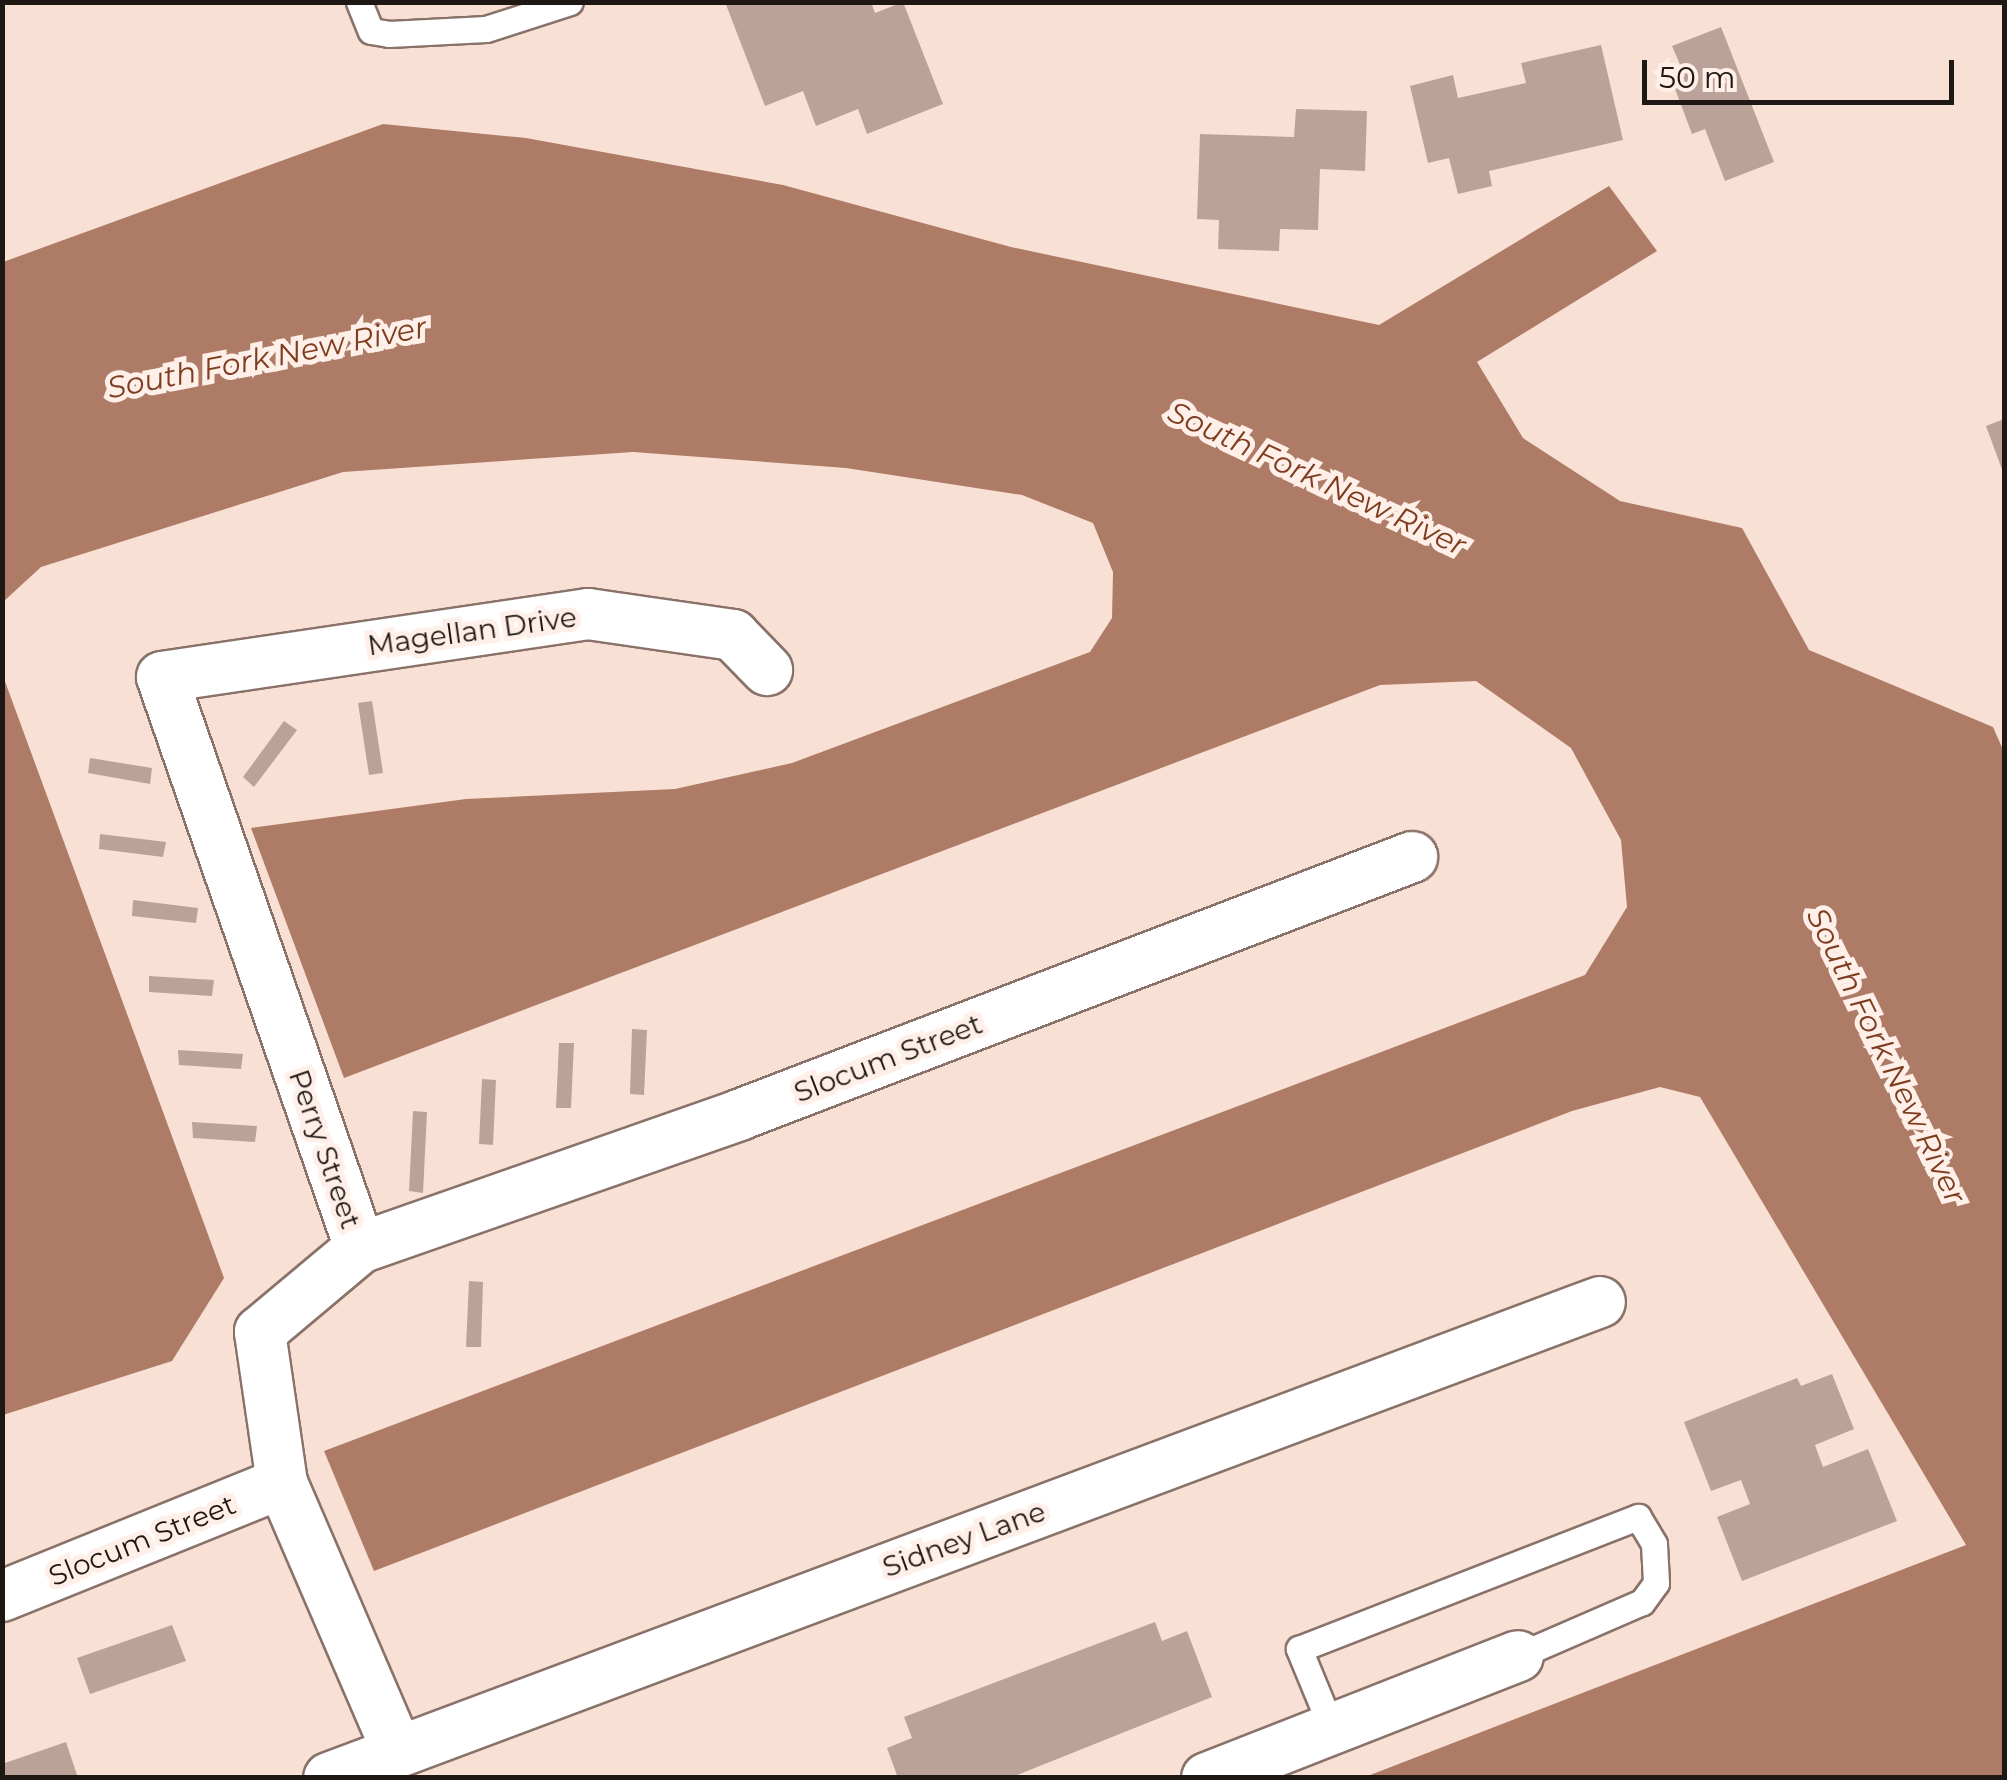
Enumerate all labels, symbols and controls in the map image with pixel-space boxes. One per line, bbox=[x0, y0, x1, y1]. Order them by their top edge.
scale bar bbox=[1647, 40, 1960, 102]
text: 50 m bbox=[1659, 59, 1736, 96]
water label: South Fork New River bbox=[104, 309, 430, 407]
water label: South Fork New River bbox=[1162, 394, 1472, 564]
street label: Magellan Drive bbox=[365, 600, 579, 662]
water label: South Fork New River bbox=[1799, 902, 1973, 1210]
street label: Slocum Street bbox=[789, 1007, 987, 1109]
street label: Perry Street bbox=[282, 1065, 368, 1233]
street label: Slocum Street bbox=[44, 1487, 240, 1593]
street label: Sidney Lane bbox=[878, 1494, 1050, 1584]

